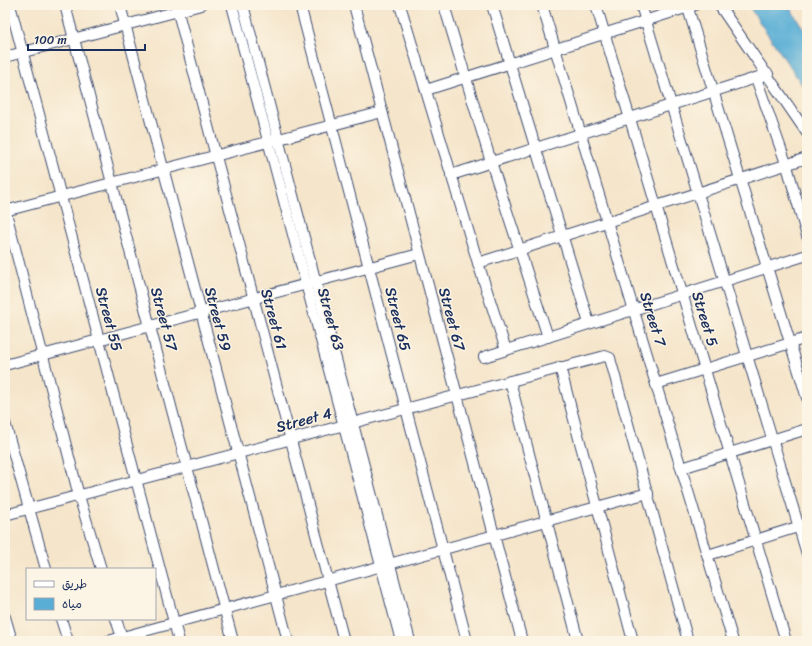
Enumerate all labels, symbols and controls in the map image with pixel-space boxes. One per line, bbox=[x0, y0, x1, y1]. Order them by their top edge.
scale bar bbox=[28, 26, 145, 52]
text: 100 m bbox=[34, 29, 67, 51]
street label: Street 55 bbox=[88, 284, 130, 354]
street label: Street 57 bbox=[143, 284, 185, 355]
street label: Street 59 bbox=[197, 284, 239, 354]
street label: Street 65 bbox=[378, 284, 418, 354]
street label: Street 67 bbox=[431, 284, 473, 355]
street label: Street 61 bbox=[253, 285, 295, 353]
street label: Street 63 bbox=[310, 285, 352, 353]
street label: Street 7 bbox=[632, 288, 674, 351]
street label: Street 5 bbox=[684, 288, 726, 350]
street label: Street 4 bbox=[273, 400, 335, 440]
legend bbox=[26, 568, 156, 620]
text: طريق bbox=[62, 573, 87, 595]
text: مياه bbox=[62, 593, 82, 615]

